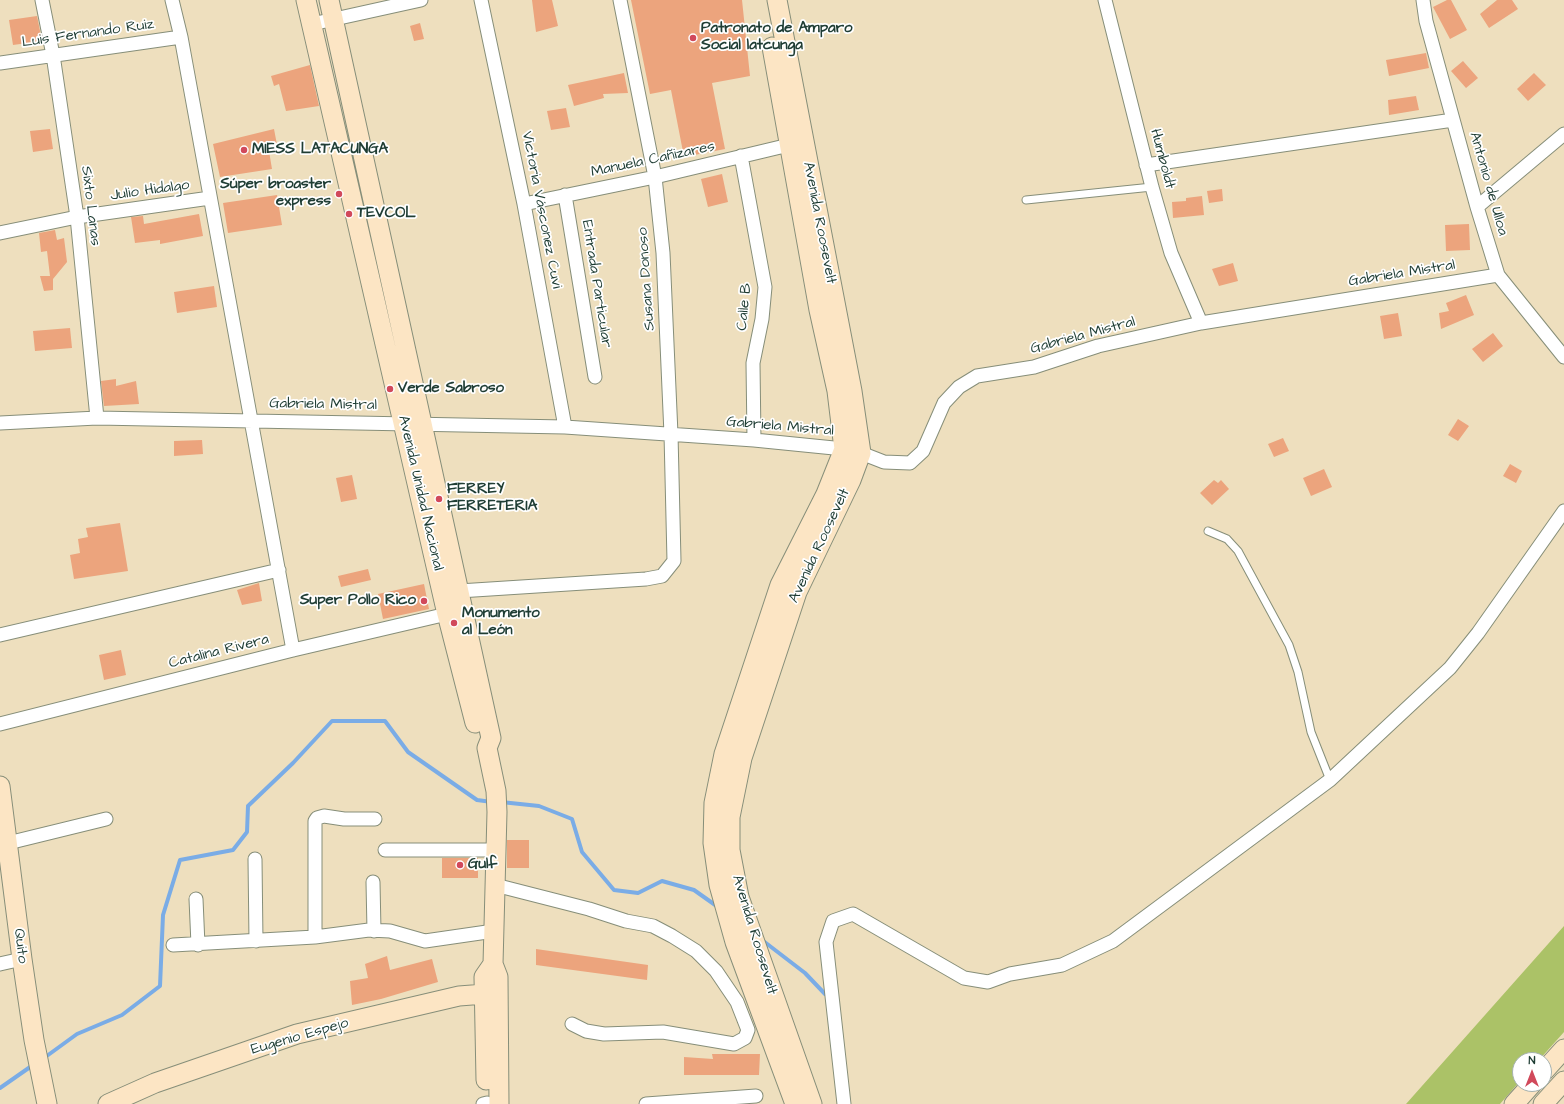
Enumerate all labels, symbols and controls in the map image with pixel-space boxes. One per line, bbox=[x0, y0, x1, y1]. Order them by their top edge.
street label: Luis Fernando Ruiz bbox=[21, 16, 155, 52]
place label: Patronato de Amparo Social latcunga bbox=[701, 20, 852, 55]
marker: Patronato de Amparo Social latcunga bbox=[688, 33, 698, 43]
street label: Humboldt bbox=[1145, 127, 1179, 191]
street label: Victoria Vásconez Cuvi bbox=[517, 130, 565, 290]
street label: Antonio de Ulloa bbox=[1465, 130, 1511, 238]
street label: Manuela Cañizares bbox=[589, 138, 717, 182]
place label: MIESS LATACUNGA bbox=[252, 141, 388, 159]
marker: MIESS LATACUNGA bbox=[239, 145, 249, 155]
street label: Avenida Roosevelt bbox=[798, 160, 840, 286]
street label: Sixto Lanas bbox=[76, 165, 104, 247]
place label: Súper broaster express bbox=[220, 176, 331, 211]
street label: Julio Hidalgo bbox=[109, 177, 191, 205]
marker: Súper broaster express bbox=[334, 189, 344, 199]
place label: TEVCOL bbox=[357, 205, 416, 223]
marker: TEVCOL bbox=[344, 209, 354, 219]
street label: Entrada Particular bbox=[577, 219, 615, 349]
street label: Susana Donoso bbox=[634, 227, 660, 331]
street label: Gabriela Mistral bbox=[1347, 257, 1457, 291]
street label: Calle B bbox=[734, 282, 756, 332]
street label: Gabriela Mistral bbox=[1029, 313, 1137, 359]
place label: Verde Sabroso bbox=[398, 380, 504, 398]
marker: Verde Sabroso bbox=[385, 384, 395, 394]
street label: Gabriela Mistral bbox=[269, 395, 377, 415]
street label: Gabriela Mistral bbox=[726, 413, 834, 441]
street label: Avenida Unidad Nacional bbox=[393, 414, 447, 572]
place label: FERREY FERRETERIA bbox=[447, 481, 537, 516]
street label: Avenida Roosevelt bbox=[786, 486, 854, 606]
marker: FERREY FERRETERIA bbox=[434, 494, 444, 504]
place label: Super Pollo Rico bbox=[300, 592, 416, 610]
marker: Super Pollo Rico bbox=[419, 596, 429, 606]
place label: Monumento al León bbox=[462, 605, 540, 640]
marker: Monumento al León bbox=[449, 618, 459, 628]
street label: Catalina Rivera bbox=[167, 631, 271, 673]
place label: Gulf bbox=[468, 856, 497, 874]
marker: Gulf bbox=[455, 860, 465, 870]
street label: Avenida Roosevelt bbox=[727, 873, 781, 997]
street label: Quito bbox=[9, 927, 31, 965]
street label: Eugenio Espejo bbox=[249, 1014, 351, 1060]
north arrow bbox=[1512, 1052, 1552, 1092]
text: N bbox=[1529, 1053, 1535, 1068]

